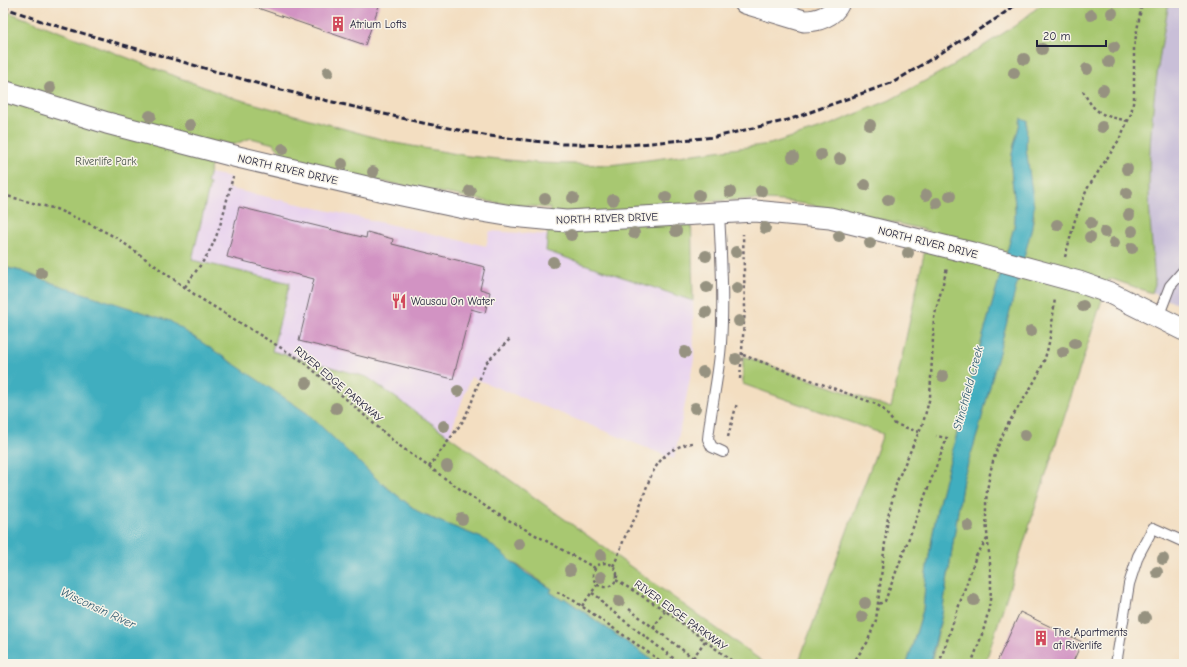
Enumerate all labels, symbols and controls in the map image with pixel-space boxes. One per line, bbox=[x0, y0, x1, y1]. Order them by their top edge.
building icon: Atrium Lofts bbox=[329, 15, 347, 33]
place label: Atrium Lofts bbox=[350, 18, 407, 31]
scale bar bbox=[1037, 22, 1106, 48]
text: 20 m bbox=[1043, 29, 1071, 43]
street label: NORTH RIVER DRIVE bbox=[237, 152, 339, 187]
park label: Riverlife Park bbox=[75, 155, 137, 168]
street label: NORTH RIVER DRIVE bbox=[556, 210, 659, 227]
street label: NORTH RIVER DRIVE bbox=[877, 224, 979, 261]
restaurant icon: Wausau On Water bbox=[390, 292, 408, 310]
place label: Wausau On Water bbox=[411, 295, 495, 308]
street label: RIVER EDGE PARKWAY bbox=[292, 344, 386, 425]
water label: Stinchfield Creek bbox=[950, 344, 986, 432]
street label: RIVER EDGE PARKWAY bbox=[632, 577, 730, 654]
water label: Wisconsin River bbox=[58, 585, 139, 632]
place label: The Apartments at Riverlife bbox=[1053, 626, 1128, 652]
building icon: The Apartments at Riverlife bbox=[1032, 629, 1050, 647]

